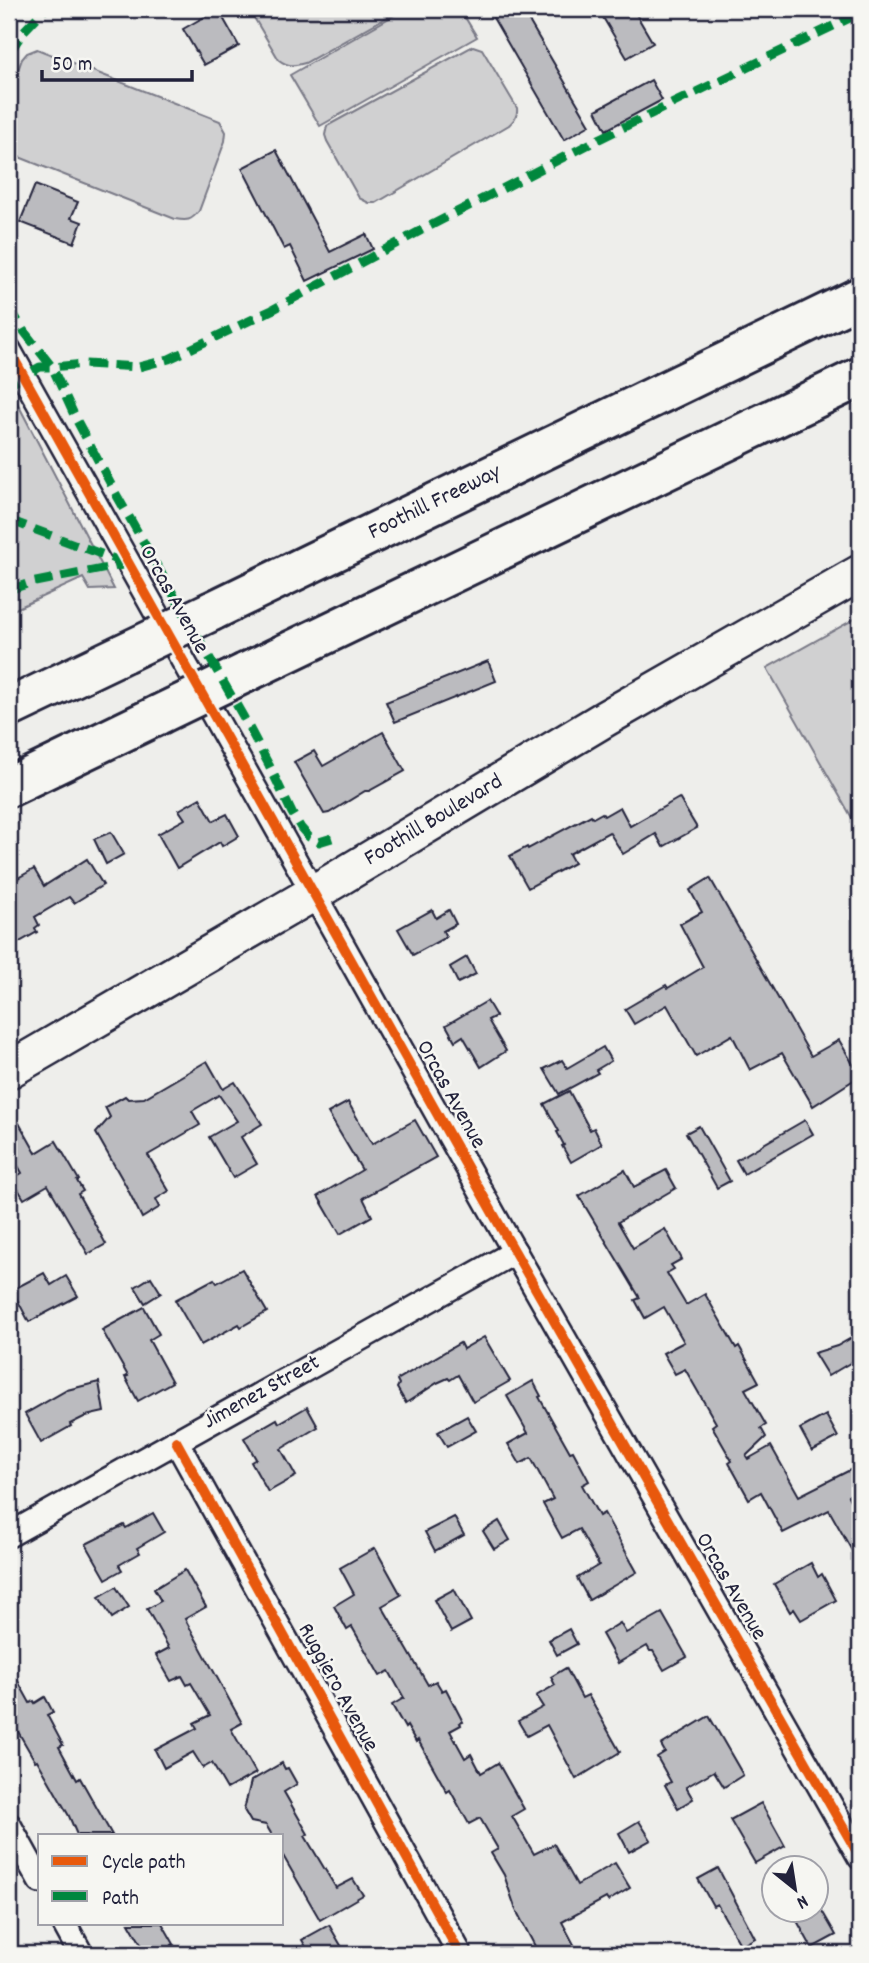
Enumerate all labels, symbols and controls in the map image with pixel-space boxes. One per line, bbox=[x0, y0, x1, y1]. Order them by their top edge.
scale bar bbox=[42, 38, 192, 82]
text: 50 m bbox=[52, 51, 92, 81]
street label: Foothill Freeway bbox=[363, 456, 508, 549]
street label: Orcas Avenue bbox=[130, 540, 216, 660]
street label: Foothill Boulevard bbox=[358, 767, 510, 875]
street label: Orcas Avenue bbox=[407, 1035, 493, 1155]
street label: Jimenez Street bbox=[198, 1347, 326, 1439]
street label: Orcas Avenue bbox=[686, 1527, 774, 1647]
street label: Ruggiero Avenue bbox=[288, 1618, 386, 1758]
legend bbox=[38, 1834, 284, 1924]
text: Cycle path bbox=[102, 1849, 185, 1879]
north arrow bbox=[760, 1854, 830, 1924]
text: Path bbox=[102, 1885, 139, 1915]
text: N bbox=[791, 1887, 813, 1915]

